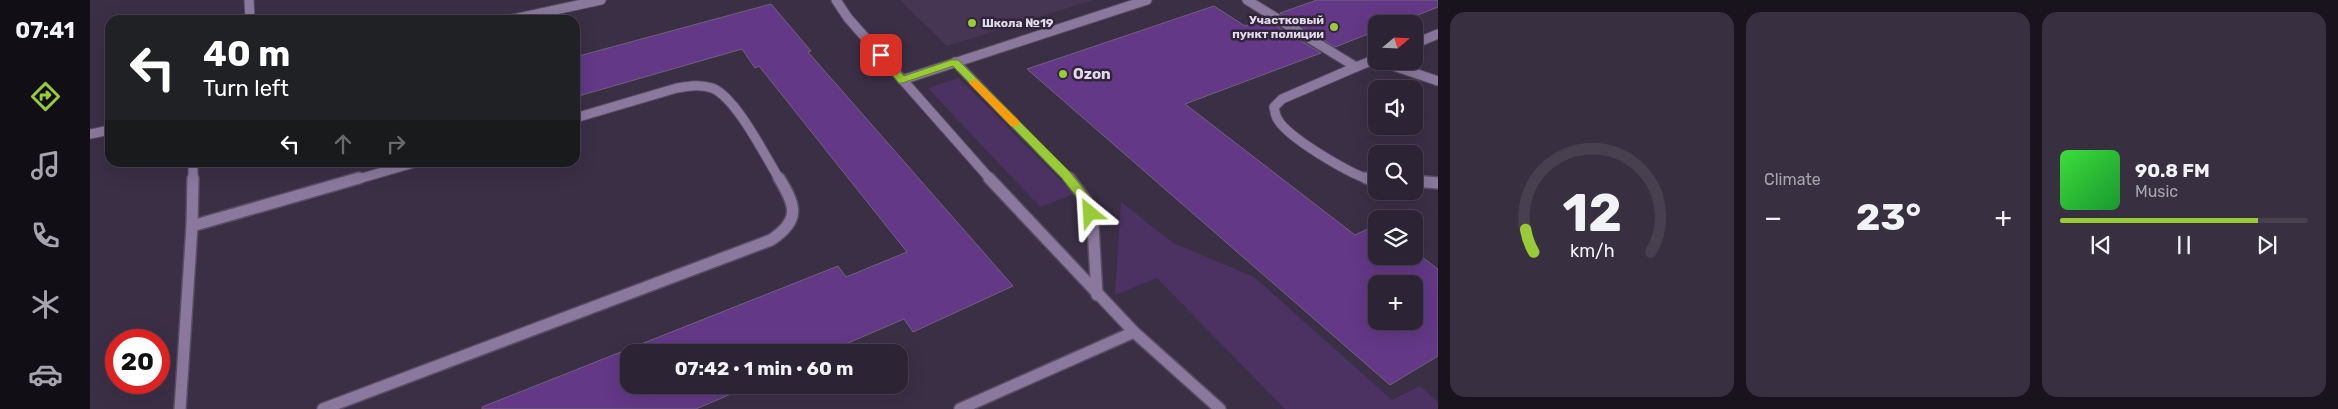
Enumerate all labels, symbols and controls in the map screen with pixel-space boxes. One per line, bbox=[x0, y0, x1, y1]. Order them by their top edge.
place label: Участковый пункт полиции bbox=[1232, 13, 1324, 41]
north arrow bbox=[1368, 15, 1422, 70]
map controls bbox=[1368, 15, 1423, 330]
place label: Школа №19 bbox=[982, 16, 1054, 30]
text: 07:41 bbox=[15, 17, 75, 44]
marker: Школа №19 bbox=[966, 17, 978, 29]
marker: Участковый пункт полиции bbox=[1328, 21, 1340, 33]
text: 40 m bbox=[203, 33, 290, 75]
pin bbox=[860, 34, 902, 76]
icon: left bbox=[120, 35, 185, 100]
icon: arrive bbox=[867, 41, 895, 69]
place label: Ozon bbox=[1073, 65, 1111, 83]
marker: Ozon bbox=[1057, 68, 1069, 80]
text: Turn left bbox=[203, 75, 289, 102]
icon: directions bbox=[28, 79, 63, 114]
button: sound bbox=[1368, 80, 1423, 135]
icon: left bbox=[276, 130, 304, 158]
icon: ahead bbox=[329, 130, 357, 158]
icon: right bbox=[382, 130, 410, 158]
button: search bbox=[1368, 145, 1423, 200]
icon: music bbox=[28, 148, 63, 183]
text: 90.8 FM bbox=[2135, 159, 2210, 182]
text: Climate bbox=[1764, 170, 1821, 189]
text: 12 bbox=[1562, 182, 1622, 244]
text: Music bbox=[2135, 182, 2178, 201]
position arrow bbox=[1063, 186, 1115, 238]
text: 23° bbox=[1856, 194, 1921, 240]
text: − bbox=[1764, 201, 1782, 234]
text: + bbox=[1995, 201, 2012, 234]
button: layers bbox=[1368, 210, 1423, 265]
icon: phone bbox=[28, 218, 63, 253]
icon: previous bbox=[2087, 231, 2115, 259]
icon: pause bbox=[2170, 231, 2198, 259]
icon: next bbox=[2253, 231, 2281, 259]
text: km/h bbox=[1570, 240, 1614, 261]
button: + bbox=[1368, 275, 1423, 330]
icon: climate bbox=[28, 287, 63, 322]
speed limit sign: 20 bbox=[105, 329, 170, 394]
icon: car bbox=[28, 357, 63, 392]
text: 07:42 · 1 min · 60 m bbox=[675, 357, 853, 380]

